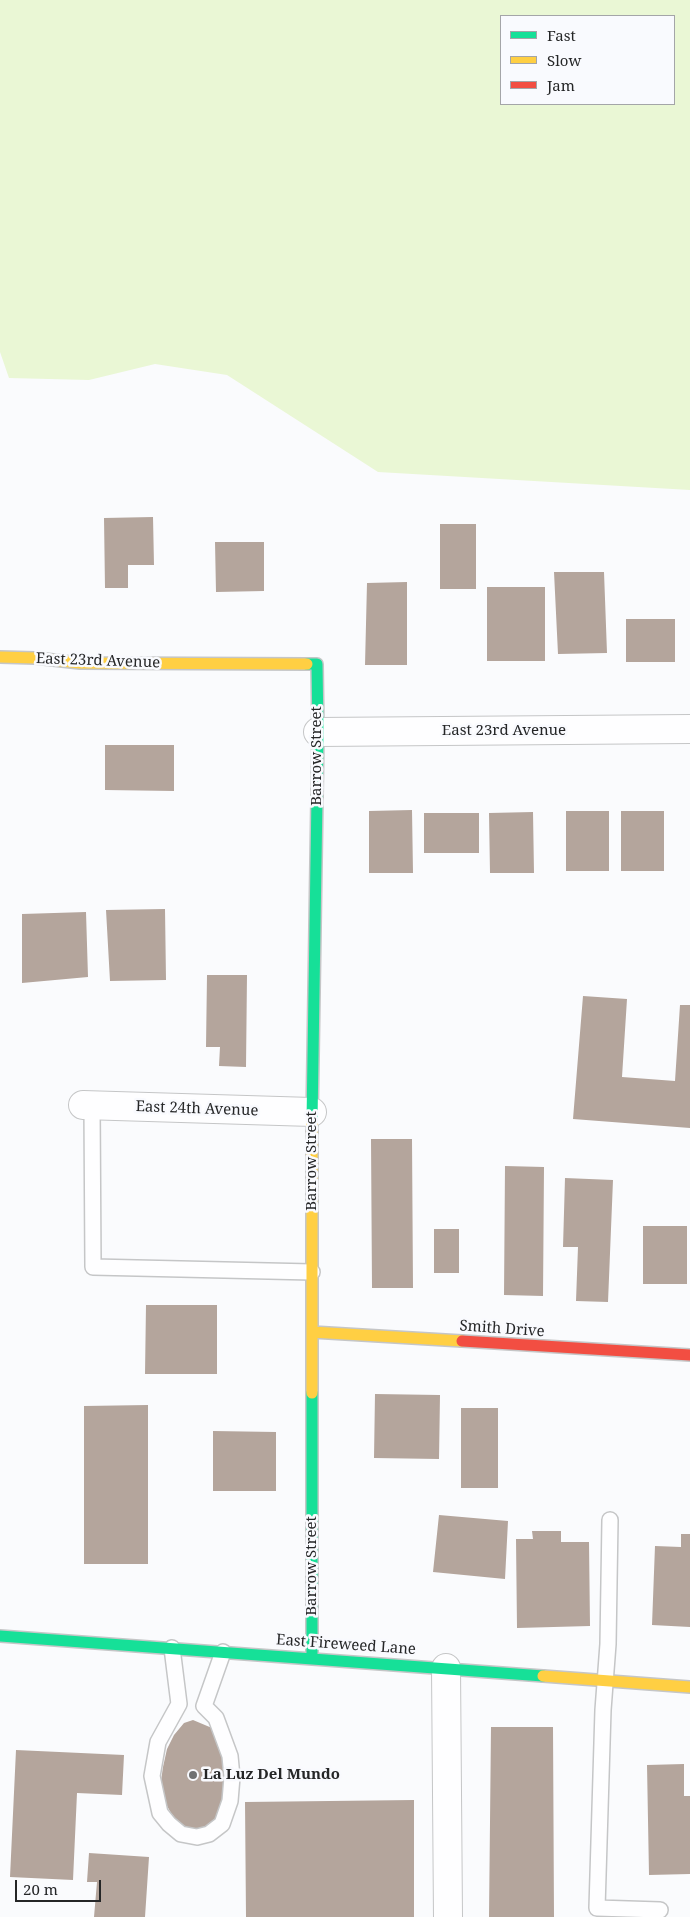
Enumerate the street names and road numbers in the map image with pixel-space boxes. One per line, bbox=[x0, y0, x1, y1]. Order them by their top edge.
street label: East 23rd Avenue bbox=[36, 650, 160, 672]
street label: Barrow Street bbox=[308, 706, 326, 806]
street label: East 23rd Avenue bbox=[442, 722, 566, 740]
street label: East 24th Avenue bbox=[135, 1098, 259, 1120]
street label: Barrow Street bbox=[303, 1111, 321, 1211]
street label: Smith Drive bbox=[459, 1317, 545, 1341]
street label: Barrow Street bbox=[303, 1516, 321, 1616]
street label: East Fireweed Lane bbox=[276, 1631, 416, 1659]

